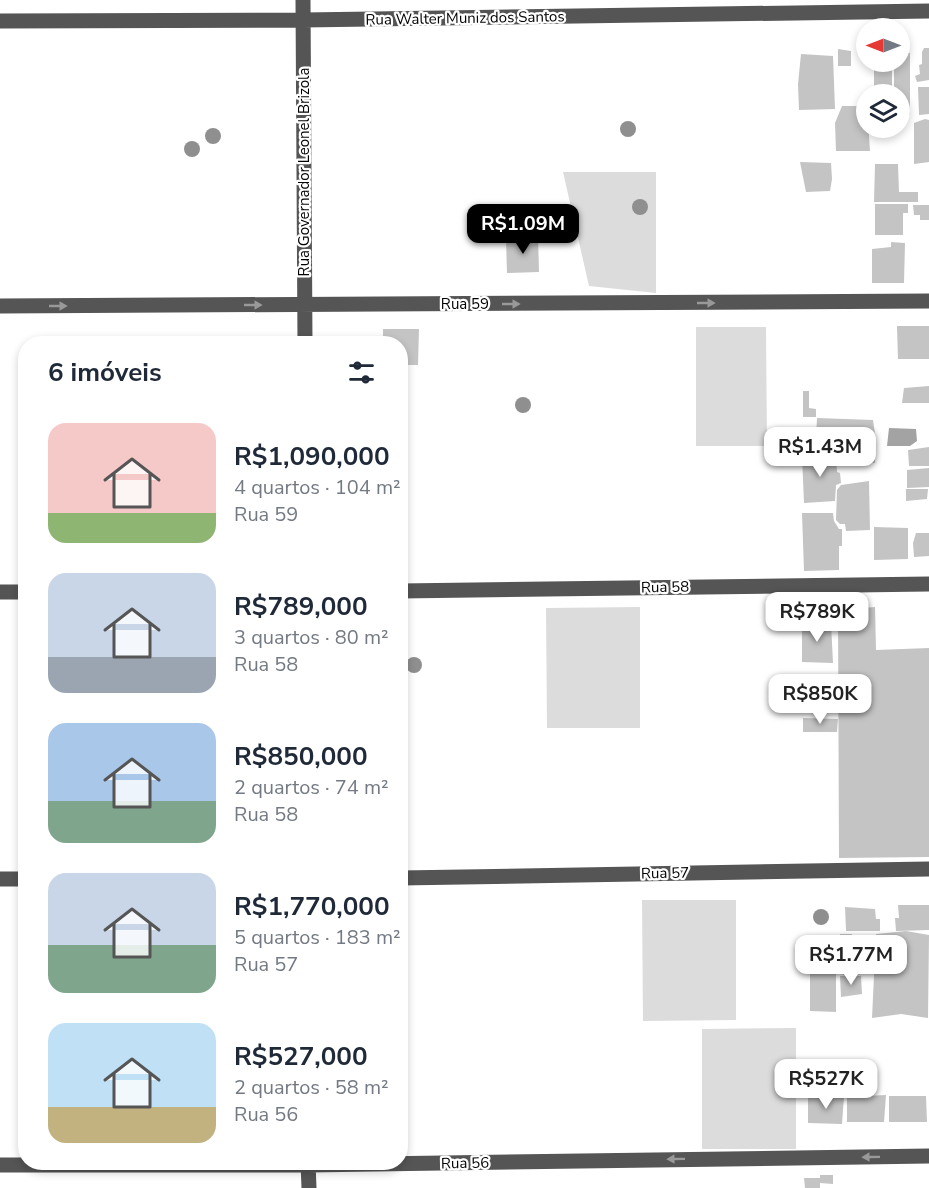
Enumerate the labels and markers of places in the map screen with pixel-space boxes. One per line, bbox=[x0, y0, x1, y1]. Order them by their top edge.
pin: R$1.09M bbox=[468, 204, 578, 255]
pin: R$1.43M bbox=[765, 427, 875, 478]
pin: R$789K bbox=[768, 592, 866, 643]
pin: R$850K bbox=[771, 674, 869, 725]
pin: R$1.77M bbox=[796, 935, 906, 986]
pin: R$527K bbox=[777, 1059, 875, 1110]

